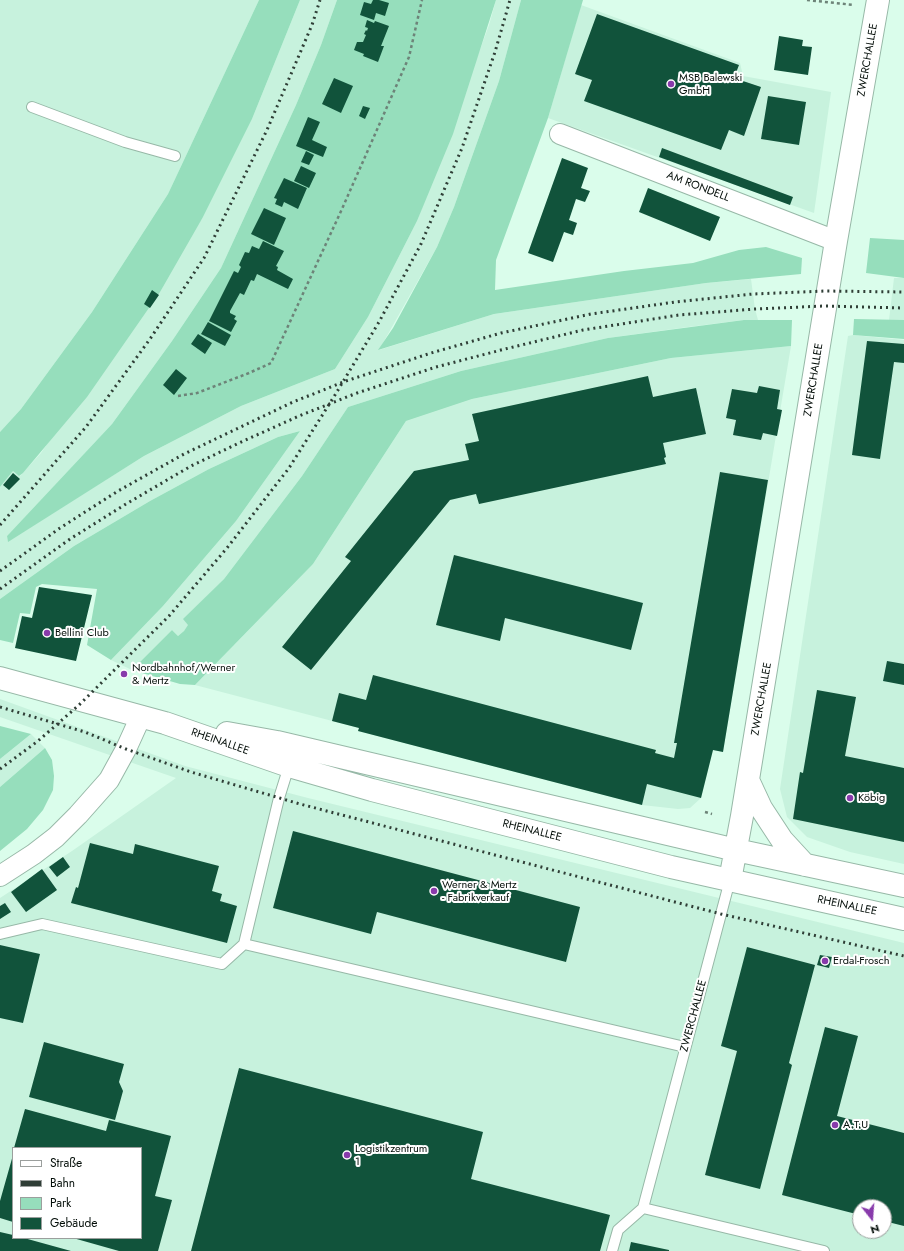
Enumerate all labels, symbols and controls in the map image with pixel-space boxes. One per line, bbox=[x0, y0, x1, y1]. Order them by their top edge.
street label: ZWERCHALLEE bbox=[855, 22, 881, 98]
place label: MSB Balewski GmbH bbox=[679, 71, 742, 97]
marker: MSB Balewski GmbH bbox=[666, 79, 676, 89]
street label: AM RONDELL bbox=[665, 169, 731, 205]
street label: ZWERCHALLEE bbox=[802, 342, 826, 418]
place label: Bellini Club bbox=[55, 626, 109, 640]
marker: Bellini Club bbox=[42, 628, 52, 638]
place label: Nordbahnhof/Werner & Mertz bbox=[132, 661, 235, 687]
street label: ZWERCHALLEE bbox=[749, 661, 775, 737]
marker: Nordbahnhof/Werner & Mertz bbox=[119, 669, 129, 679]
street label: RHEINALLEE bbox=[189, 726, 251, 758]
place label: Köbig bbox=[858, 791, 885, 805]
marker: Köbig bbox=[845, 793, 855, 803]
street label: RHEINALLEE bbox=[501, 817, 563, 845]
place label: Werner & Mertz - Fabrikverkauf bbox=[442, 878, 517, 904]
marker: Werner & Mertz - Fabrikverkauf bbox=[429, 886, 439, 896]
street label: RHEINALLEE bbox=[816, 893, 878, 919]
place label: Erdal-Frosch bbox=[833, 954, 890, 968]
marker: Erdal-Frosch bbox=[820, 956, 830, 966]
street label: ZWERCHALLEE bbox=[678, 979, 710, 1053]
place label: A.T.U bbox=[843, 1118, 868, 1132]
marker: A.T.U bbox=[830, 1120, 840, 1130]
place label: Logistikzentrum 1 bbox=[355, 1142, 427, 1168]
legend bbox=[12, 1147, 142, 1239]
marker: Logistikzentrum 1 bbox=[342, 1150, 352, 1160]
text: Straße bbox=[50, 1154, 82, 1172]
text: Bahn bbox=[50, 1174, 75, 1192]
text: Park bbox=[50, 1194, 71, 1212]
north arrow bbox=[852, 1199, 892, 1239]
text: Gebäude bbox=[50, 1214, 97, 1232]
text: N bbox=[869, 1221, 882, 1238]

